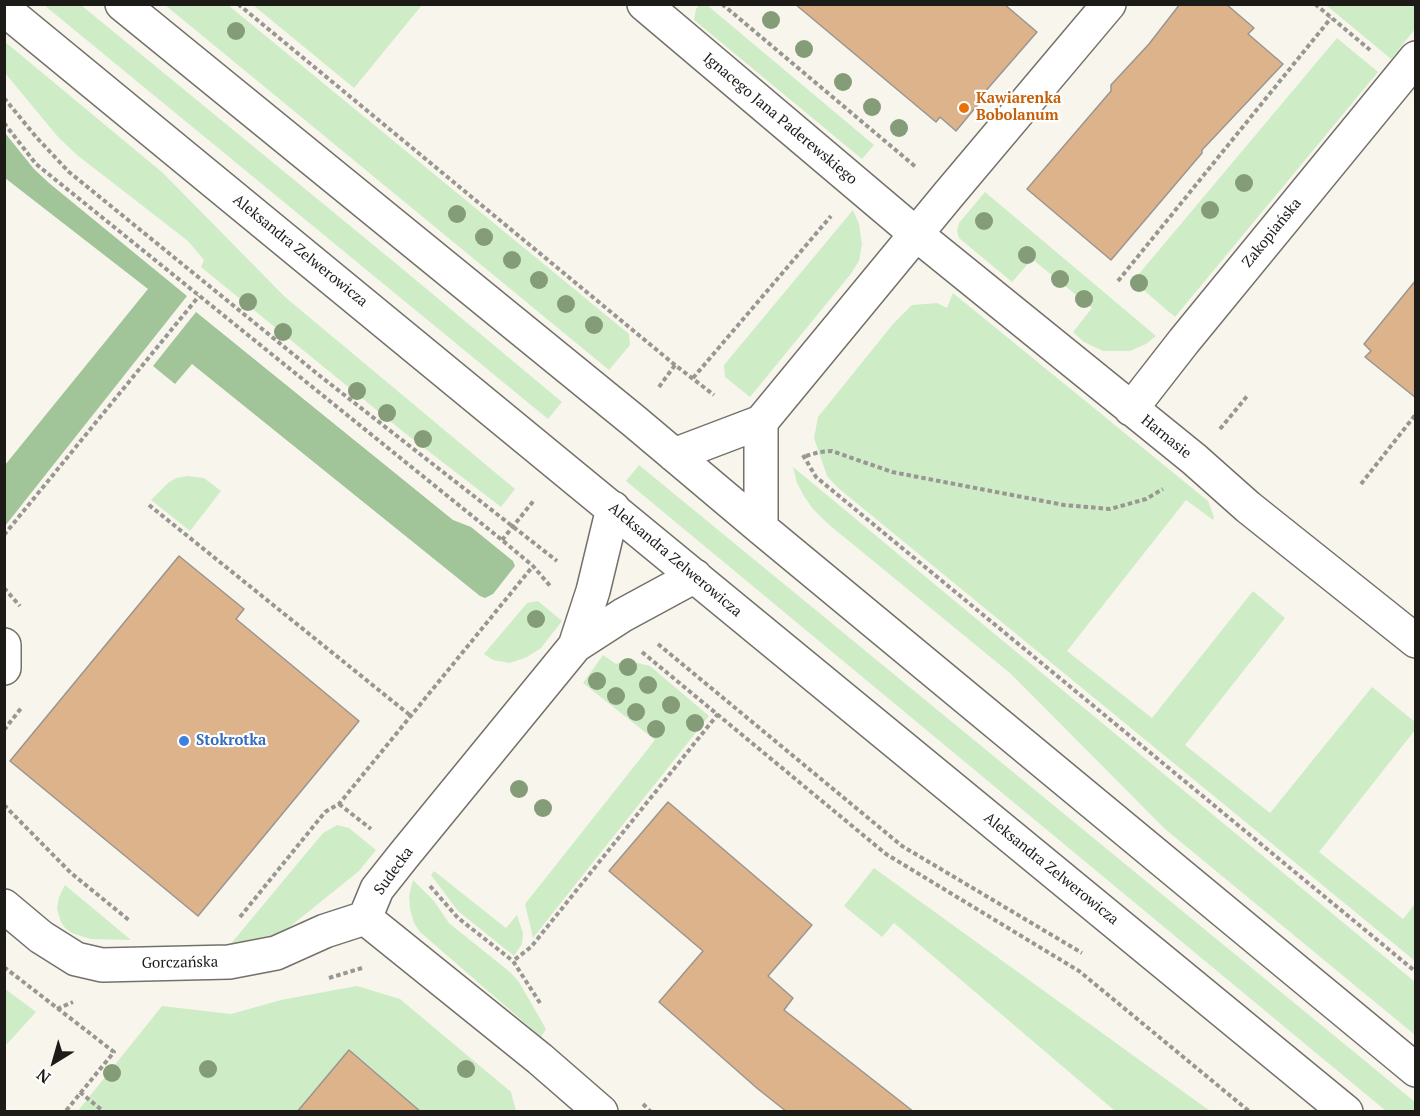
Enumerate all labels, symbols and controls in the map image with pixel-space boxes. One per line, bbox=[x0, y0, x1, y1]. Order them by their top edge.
street label: Ignacego Jana Paderewskiego bbox=[699, 49, 861, 189]
place label: Kawiarenka Bobolanum bbox=[976, 90, 1061, 125]
marker: Kawiarenka Bobolanum bbox=[957, 101, 971, 115]
street label: Aleksandra Zelwerowicza bbox=[229, 191, 371, 311]
street label: Zakopiańska bbox=[1239, 195, 1305, 271]
street label: Harnasie bbox=[1137, 411, 1195, 463]
street label: Aleksandra Zelwerowicza bbox=[605, 499, 745, 621]
place label: Stokrotka bbox=[196, 732, 266, 750]
marker: Stokrotka bbox=[177, 734, 191, 748]
street label: Aleksandra Zelwerowicza bbox=[980, 809, 1122, 929]
street label: Sudecka bbox=[371, 844, 417, 898]
street label: Gorczańska bbox=[141, 953, 219, 973]
north arrow bbox=[24, 1032, 84, 1092]
text: N bbox=[32, 1064, 55, 1089]

